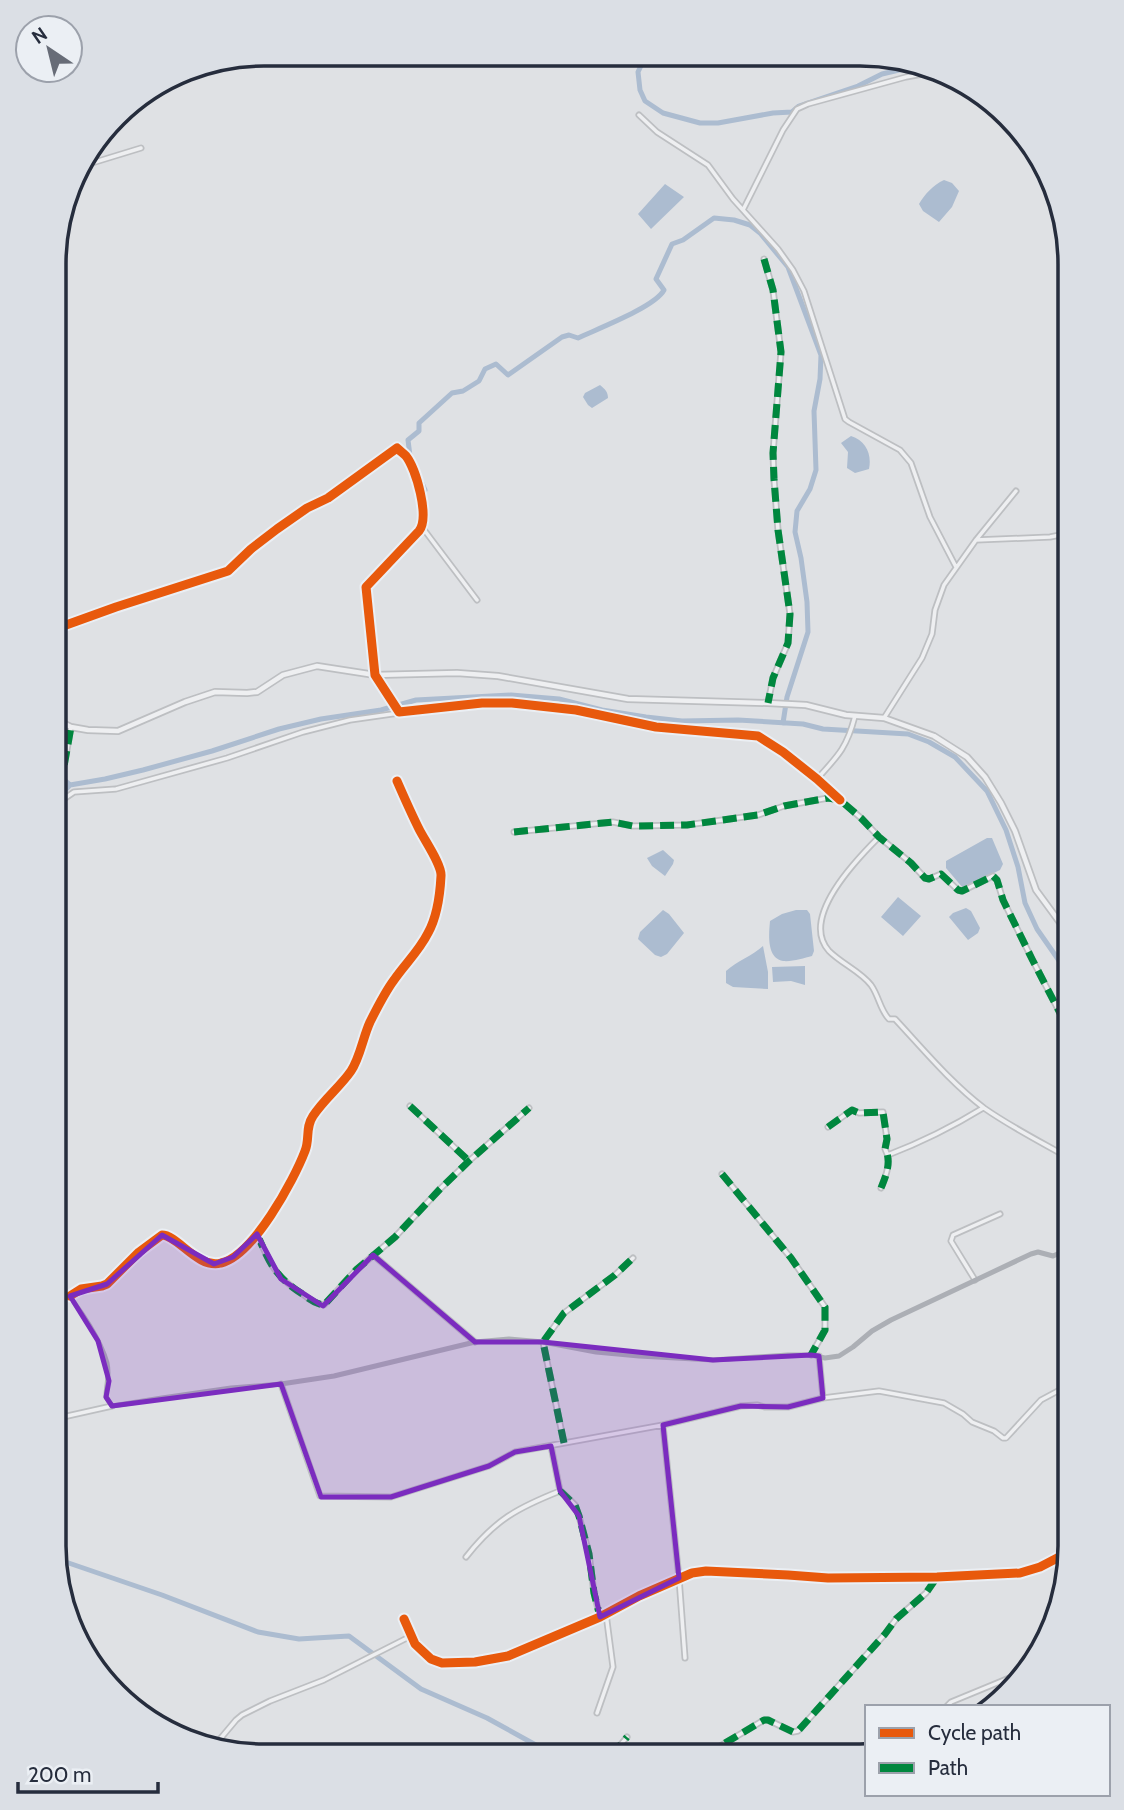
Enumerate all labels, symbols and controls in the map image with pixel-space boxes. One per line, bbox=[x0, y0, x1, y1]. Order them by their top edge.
north arrow bbox=[14, 14, 84, 84]
text: N bbox=[27, 22, 52, 49]
legend bbox=[865, 1705, 1110, 1796]
text: Cycle path bbox=[928, 1720, 1021, 1745]
scale bar bbox=[18, 1750, 158, 1794]
text: Path bbox=[928, 1755, 968, 1780]
text: 200 m bbox=[28, 1762, 91, 1787]

